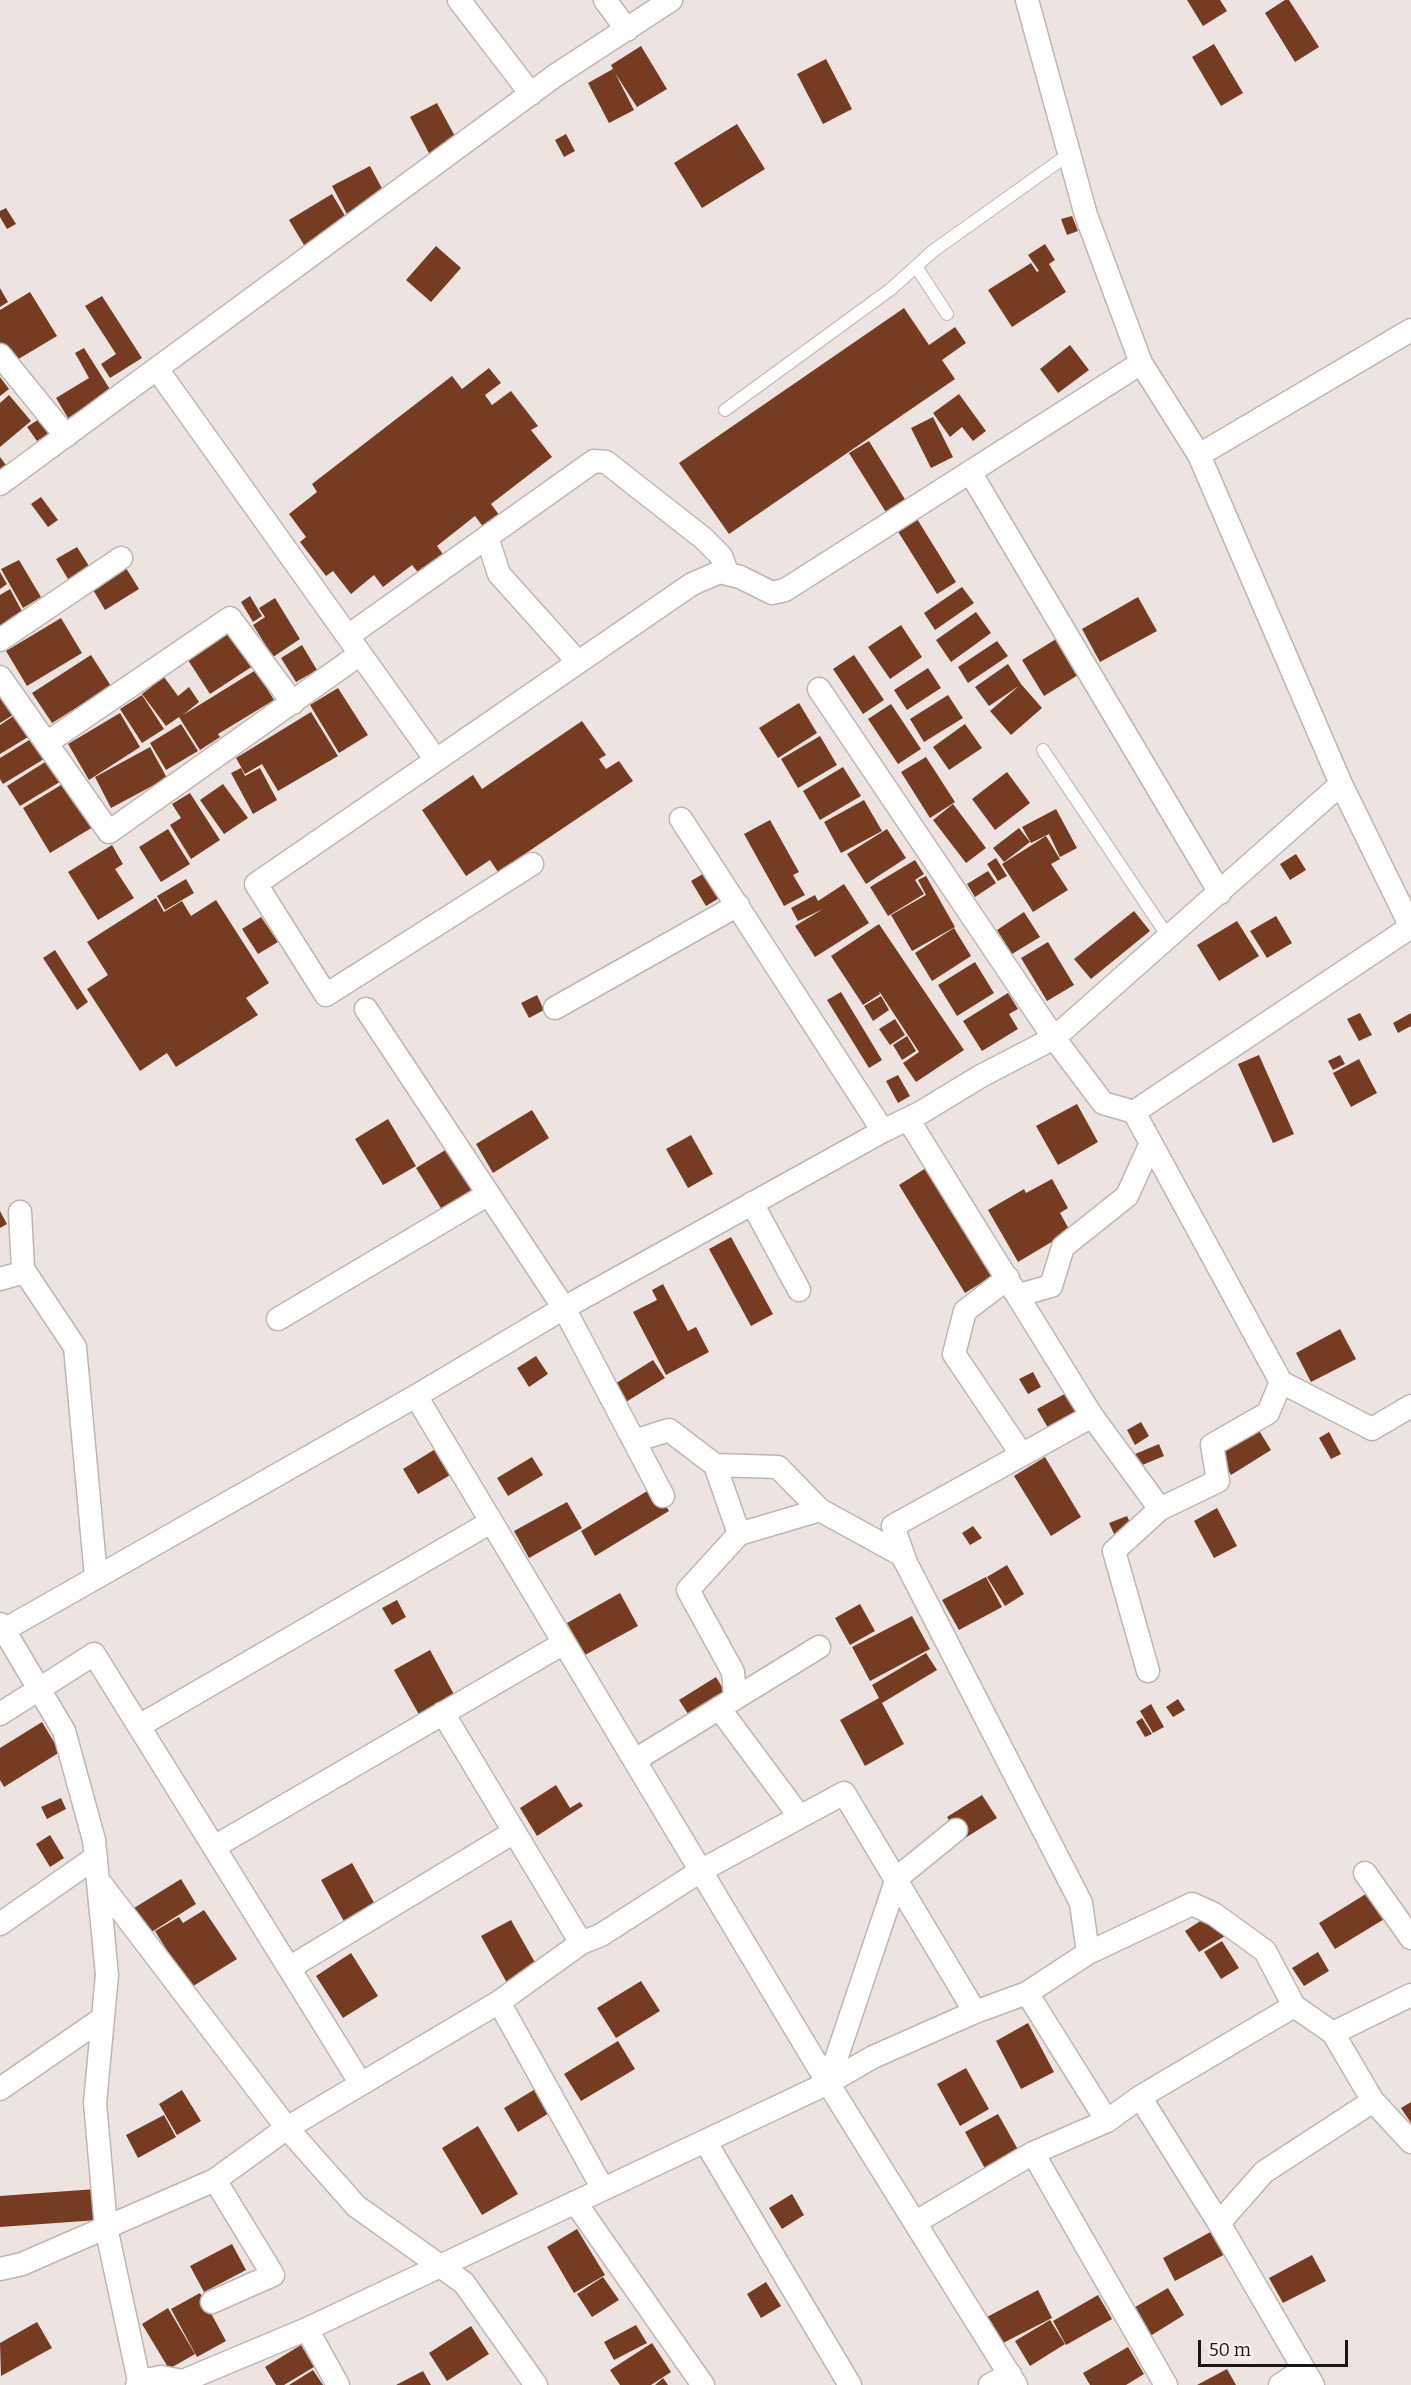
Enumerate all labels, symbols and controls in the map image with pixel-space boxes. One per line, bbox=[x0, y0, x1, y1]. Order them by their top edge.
scale bar bbox=[1201, 2328, 1351, 2366]
text: 50 m bbox=[1209, 2339, 1251, 2361]

